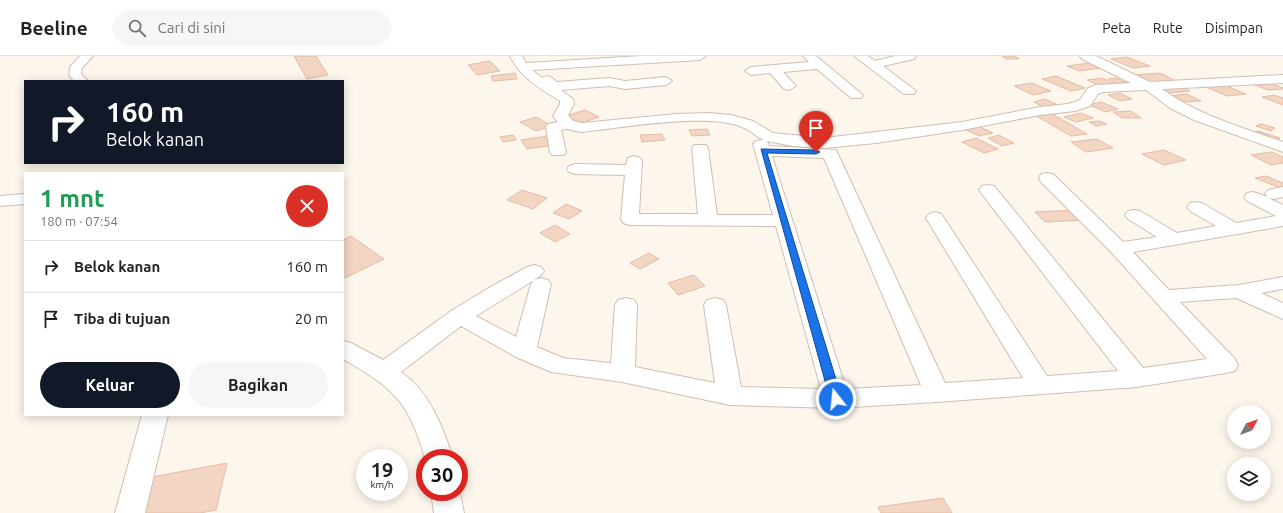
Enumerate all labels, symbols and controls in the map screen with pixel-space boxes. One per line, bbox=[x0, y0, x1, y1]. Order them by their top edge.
search box bbox=[112, 10, 392, 46]
text: Beeline bbox=[20, 17, 88, 39]
icon: search bbox=[126, 17, 148, 39]
text: Cari di sini bbox=[158, 19, 226, 36]
text: Peta bbox=[1102, 20, 1131, 36]
text: Rute bbox=[1153, 20, 1183, 36]
text: Disimpan bbox=[1205, 20, 1263, 36]
icon: right bbox=[40, 96, 92, 148]
text: 160 m bbox=[106, 96, 184, 127]
pin bbox=[799, 111, 833, 152]
icon: arrive bbox=[805, 117, 827, 139]
text: Belok kanan bbox=[106, 129, 204, 149]
text: 1 mnt bbox=[40, 185, 104, 212]
button: close bbox=[286, 185, 328, 227]
text: 180 m · 07:54 bbox=[40, 214, 118, 228]
icon: right bbox=[40, 256, 62, 278]
text: Belok kanan bbox=[74, 258, 160, 275]
text: 160 m bbox=[286, 258, 328, 275]
icon: arrive bbox=[40, 308, 62, 330]
text: Tiba di tujuan bbox=[74, 310, 170, 327]
text: 20 m bbox=[295, 310, 328, 327]
button: Keluar bbox=[40, 362, 180, 408]
button: Bagikan bbox=[188, 362, 328, 408]
position arrow bbox=[815, 378, 857, 420]
north arrow bbox=[1227, 405, 1271, 449]
map controls bbox=[1227, 405, 1271, 501]
speed limit sign: 30 bbox=[416, 449, 468, 501]
button: layers bbox=[1227, 457, 1271, 501]
text: 19 bbox=[371, 458, 393, 481]
text: km/h bbox=[370, 479, 394, 490]

